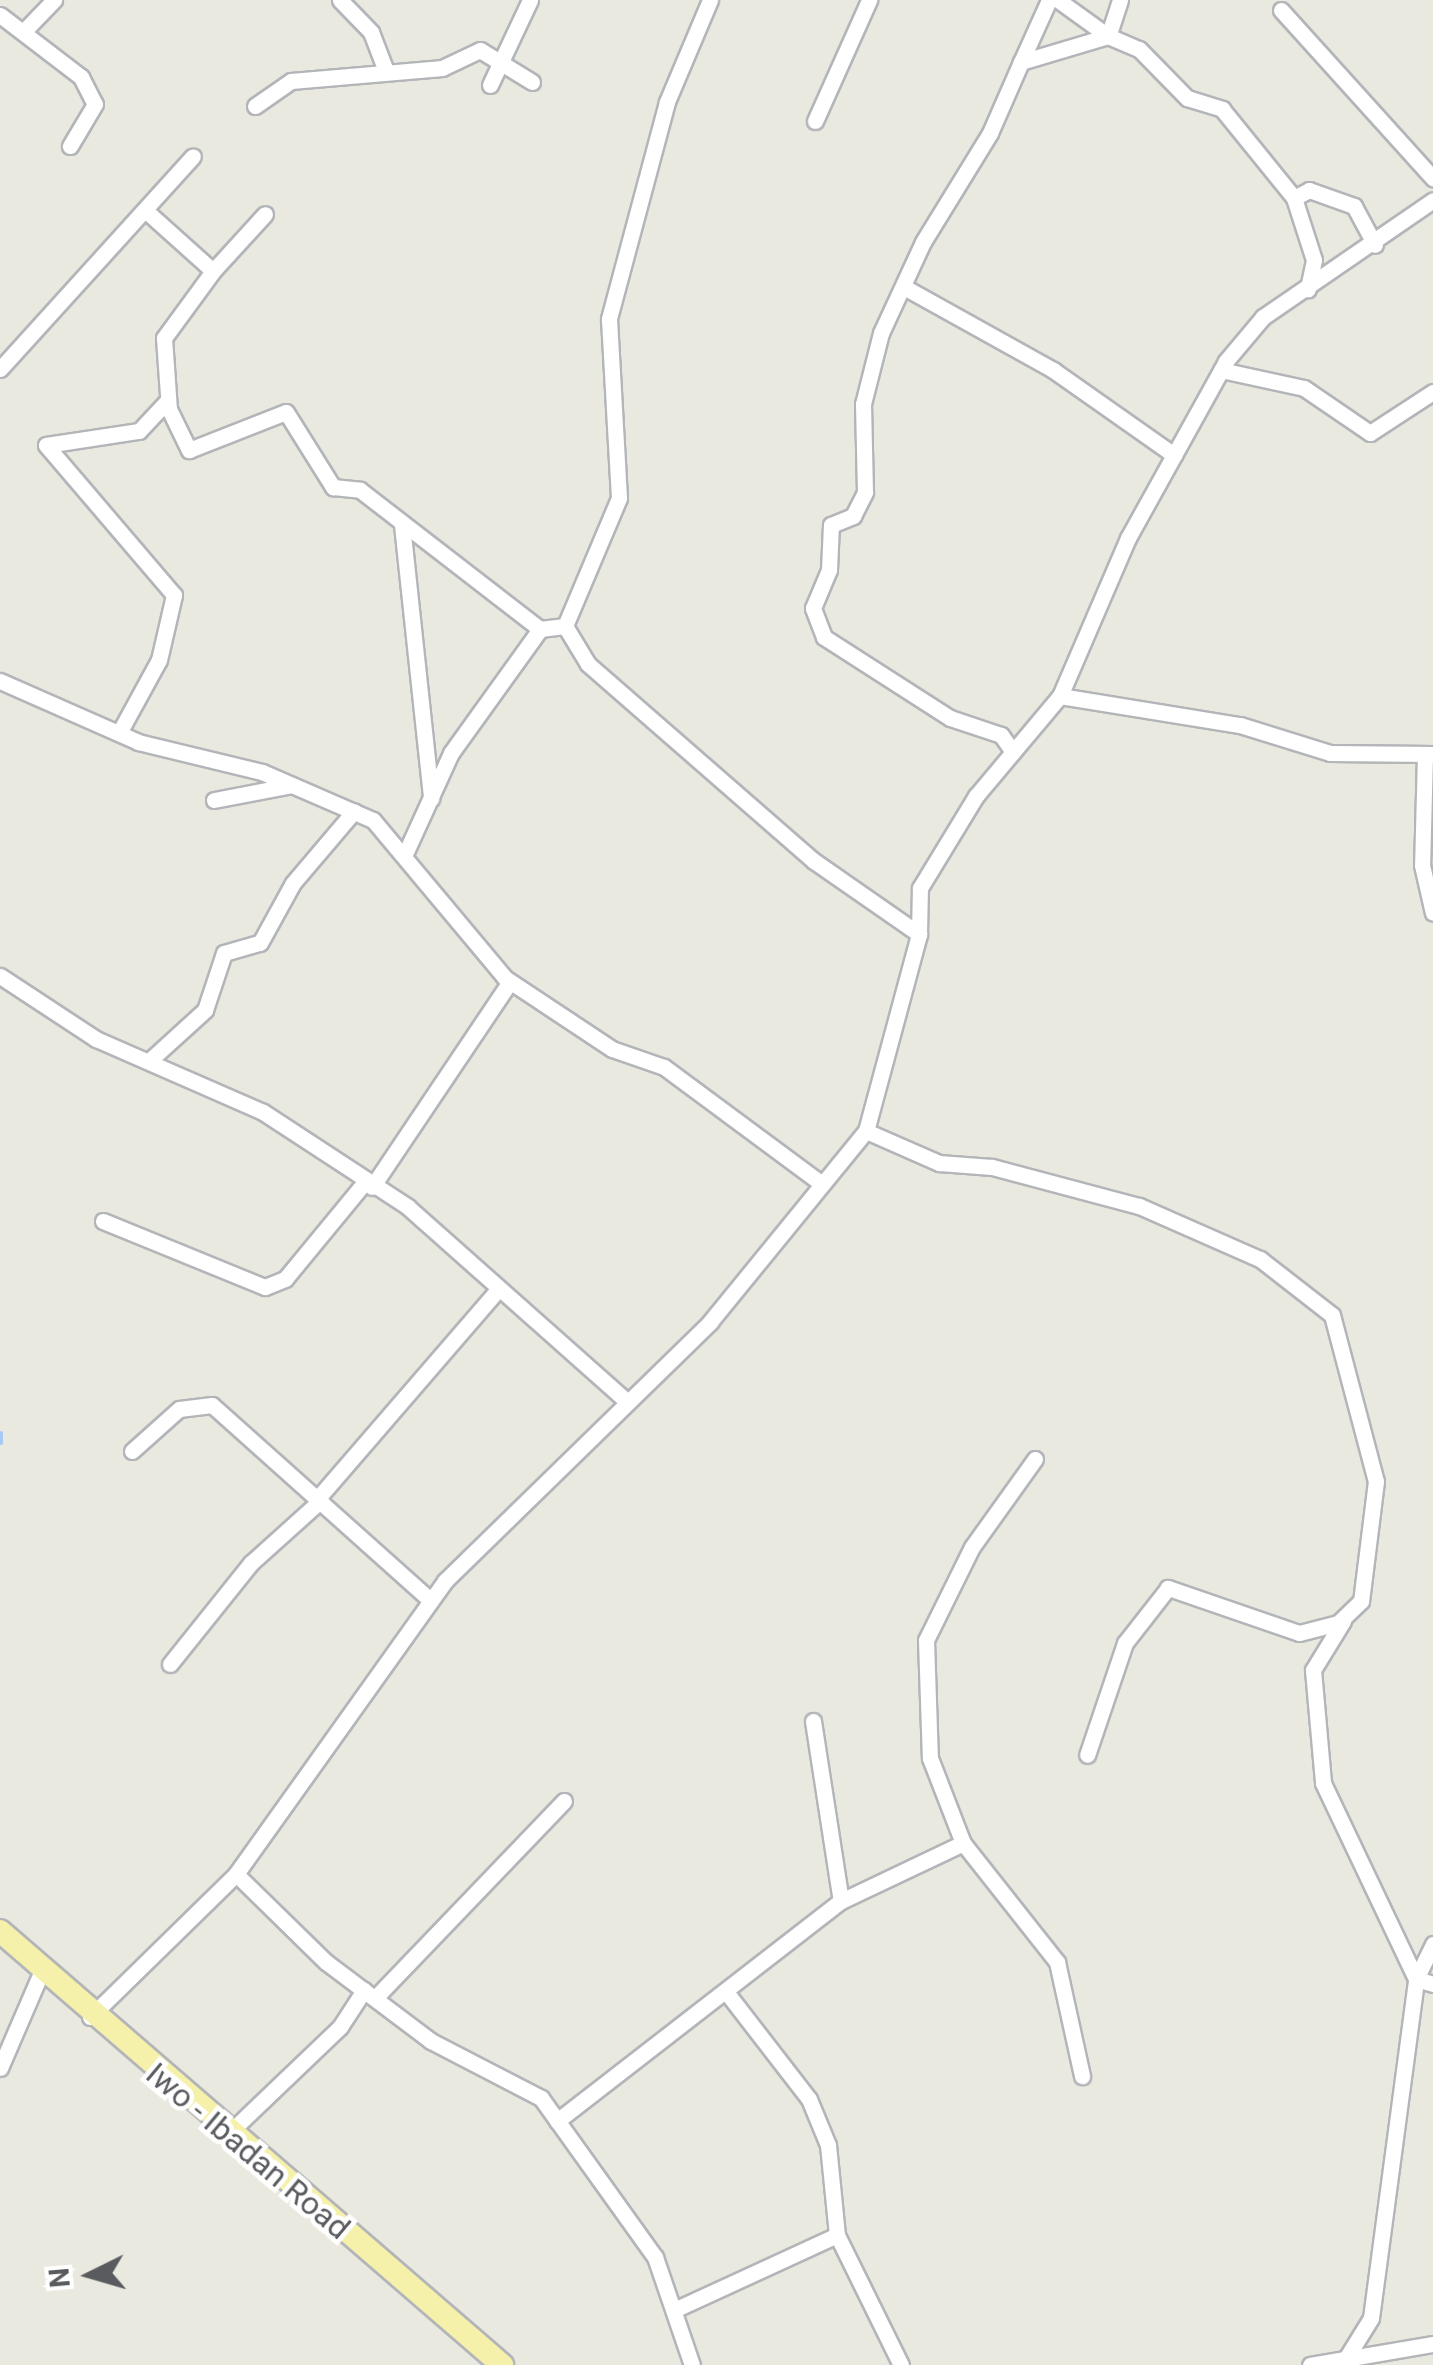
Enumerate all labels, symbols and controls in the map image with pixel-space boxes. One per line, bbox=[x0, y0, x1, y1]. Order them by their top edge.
street label: Iwo - Ibadan Road bbox=[138, 2055, 358, 2247]
north arrow bbox=[40, 2225, 140, 2325]
text: N bbox=[42, 2266, 77, 2289]

